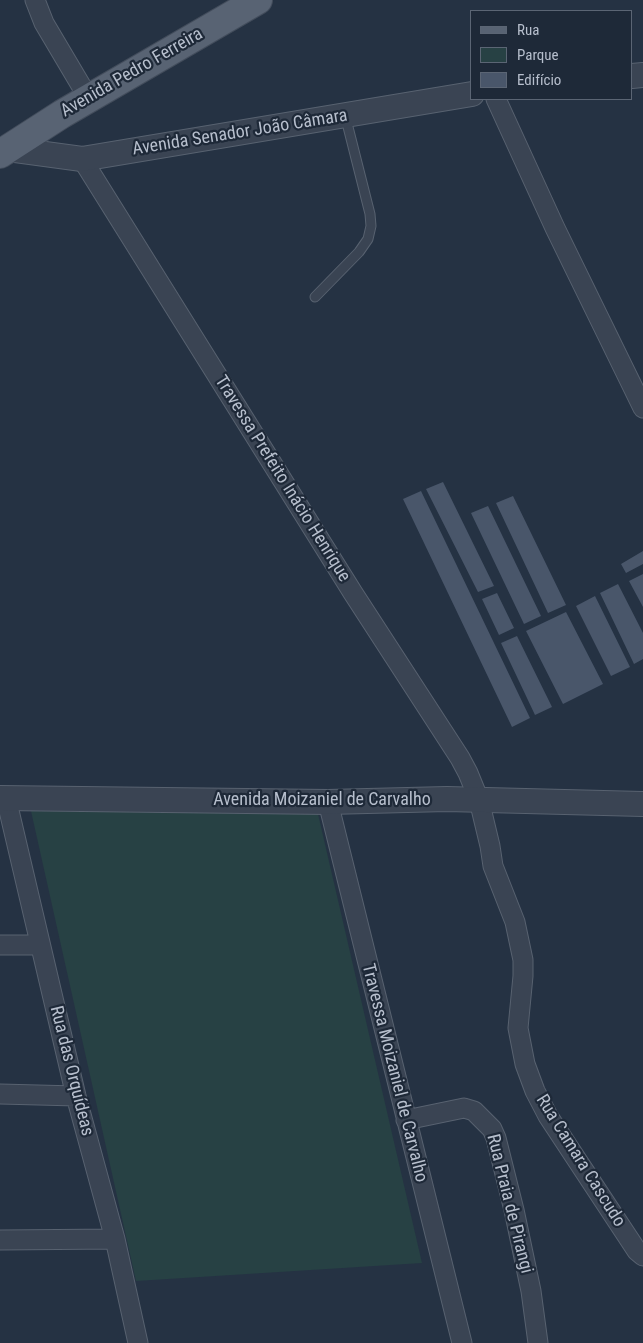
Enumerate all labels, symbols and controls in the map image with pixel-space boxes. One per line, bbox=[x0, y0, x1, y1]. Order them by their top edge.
legend bbox=[470, 10, 633, 100]
text: Rua bbox=[517, 21, 539, 39]
street label: Avenida Pedro Ferreira bbox=[57, 24, 207, 122]
text: Parque bbox=[517, 46, 559, 64]
text: Edifício bbox=[517, 71, 561, 89]
street label: Avenida Senador João Câmara bbox=[131, 105, 349, 161]
street label: Travessa Prefeito Inácio Henrique bbox=[209, 372, 355, 586]
street label: Avenida Moizaniel de Carvalho bbox=[213, 789, 431, 811]
street label: Travessa Moizaniel de Carvalho bbox=[356, 962, 432, 1184]
street label: Rua das Orquídeas bbox=[44, 1004, 98, 1138]
street label: Rua Camara Cascudo bbox=[531, 1091, 629, 1231]
street label: Rua Praia de Pirangi bbox=[481, 1132, 537, 1276]

